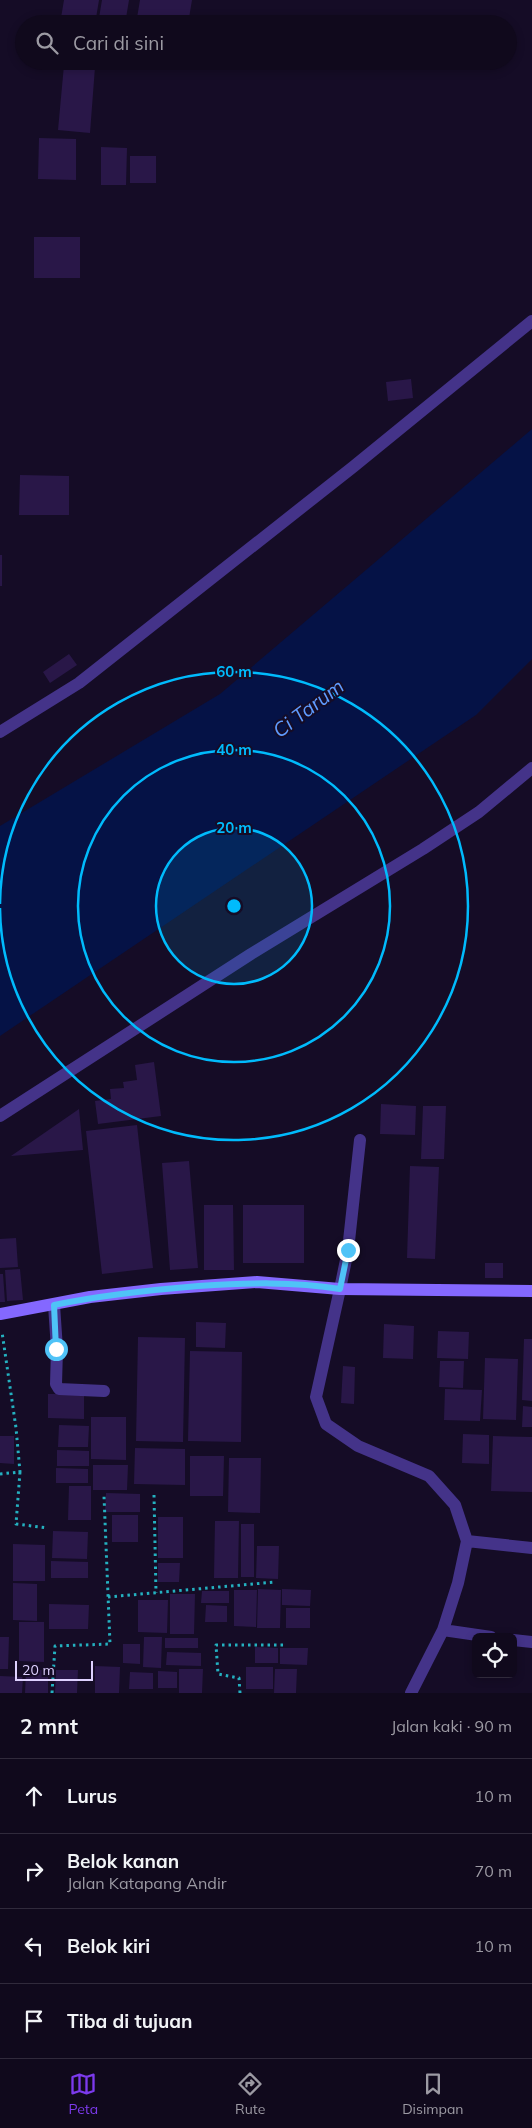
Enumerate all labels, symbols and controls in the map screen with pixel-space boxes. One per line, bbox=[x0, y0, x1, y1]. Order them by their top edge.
search box bbox=[15, 15, 517, 70]
icon: search bbox=[33, 29, 61, 57]
text: Cari di sini bbox=[73, 31, 164, 55]
text: 60 m bbox=[216, 662, 252, 681]
water label: Ci Tarum bbox=[268, 673, 348, 743]
text: 40 m bbox=[216, 740, 252, 759]
text: 20 m bbox=[216, 818, 252, 837]
centre of rings bbox=[225, 897, 243, 915]
route end bbox=[337, 1239, 360, 1262]
route start bbox=[45, 1338, 68, 1361]
map controls bbox=[472, 1633, 517, 1678]
button: locate bbox=[472, 1633, 517, 1678]
scale bar bbox=[15, 1658, 92, 1681]
text: 20 m bbox=[22, 1661, 55, 1679]
text: 2 mnt bbox=[20, 1713, 78, 1739]
text: Jalan kaki · 90 m bbox=[391, 1716, 512, 1736]
icon: ahead bbox=[20, 1782, 48, 1810]
text: Lurus bbox=[67, 1784, 117, 1808]
text: 10 m bbox=[475, 1786, 512, 1806]
text: Belok kanan bbox=[67, 1849, 179, 1873]
icon: right bbox=[20, 1857, 48, 1885]
text: 70 m bbox=[475, 1861, 512, 1881]
text: Jalan Katapang Andir bbox=[67, 1873, 227, 1893]
icon: left bbox=[20, 1932, 48, 1960]
text: Belok kiri bbox=[67, 1934, 150, 1958]
text: 10 m bbox=[475, 1936, 512, 1956]
icon: arrive bbox=[20, 2007, 48, 2035]
text: Tiba di tujuan bbox=[67, 2009, 192, 2033]
tab: Peta bbox=[68, 2070, 98, 2118]
tab: Rute bbox=[235, 2070, 265, 2118]
tab: Disimpan bbox=[402, 2070, 464, 2118]

